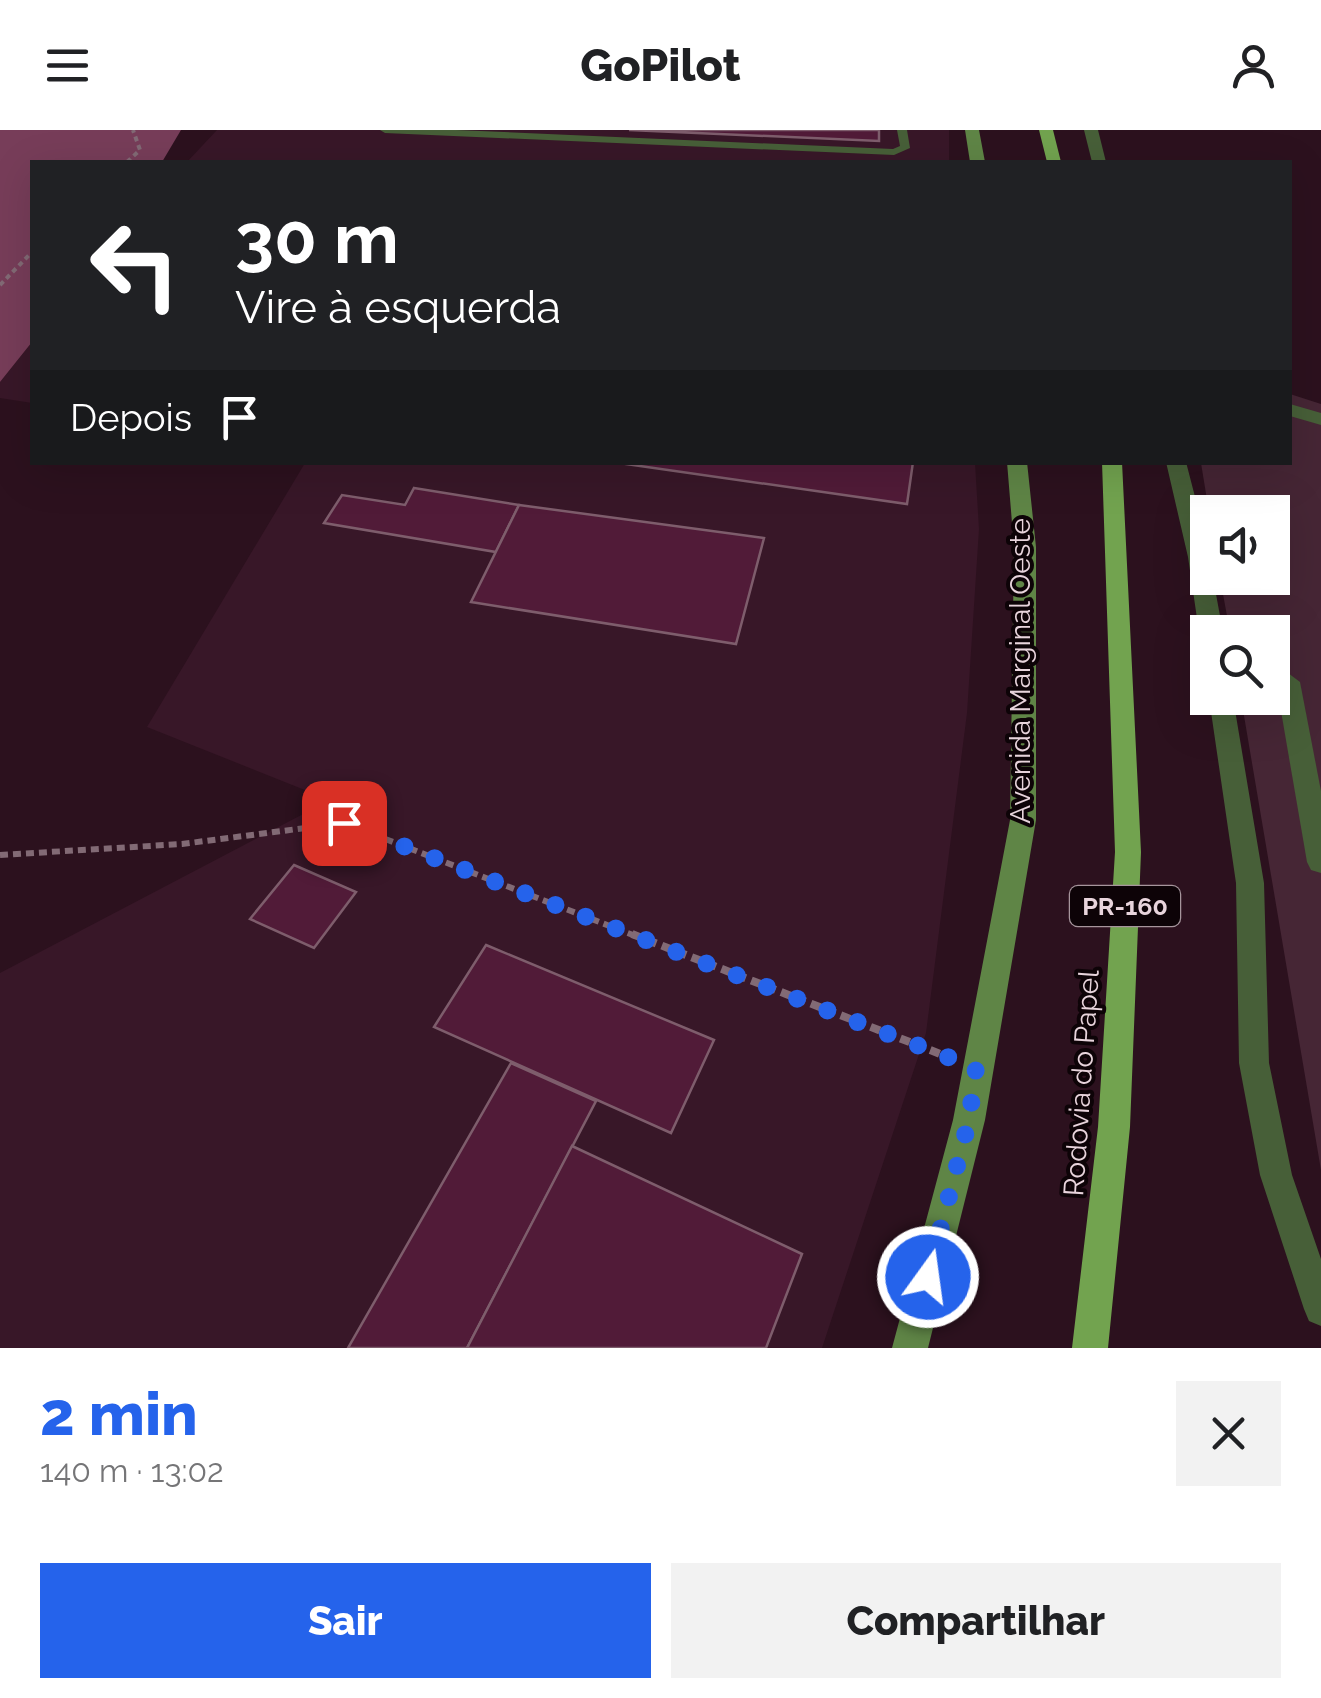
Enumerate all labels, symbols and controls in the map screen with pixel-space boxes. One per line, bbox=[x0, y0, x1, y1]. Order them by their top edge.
icon: menu bbox=[40, 38, 95, 93]
icon: person bbox=[1226, 38, 1281, 93]
text: GoPilot bbox=[580, 39, 741, 92]
text: 30 m bbox=[235, 197, 399, 279]
icon: left bbox=[70, 200, 200, 330]
text: Vire à esquerda bbox=[235, 281, 561, 334]
icon: arrive bbox=[212, 390, 267, 445]
text: Depois bbox=[70, 395, 192, 440]
map controls bbox=[1190, 495, 1290, 715]
button: sound bbox=[1190, 495, 1290, 595]
street label: Avenida Marginal Oeste bbox=[1004, 518, 1037, 824]
button: search bbox=[1190, 615, 1290, 715]
pin bbox=[302, 781, 387, 866]
icon: arrive bbox=[317, 796, 372, 851]
road number: PR-160 bbox=[1070, 886, 1180, 926]
street label: Rodovia do Papel bbox=[1057, 969, 1106, 1197]
position arrow bbox=[876, 1225, 980, 1329]
text: 2 min bbox=[40, 1379, 198, 1449]
button: close bbox=[1176, 1381, 1281, 1486]
text: 140 m · 13:02 bbox=[40, 1452, 224, 1489]
button: Sair bbox=[40, 1563, 651, 1678]
button: Compartilhar bbox=[671, 1563, 1281, 1678]

